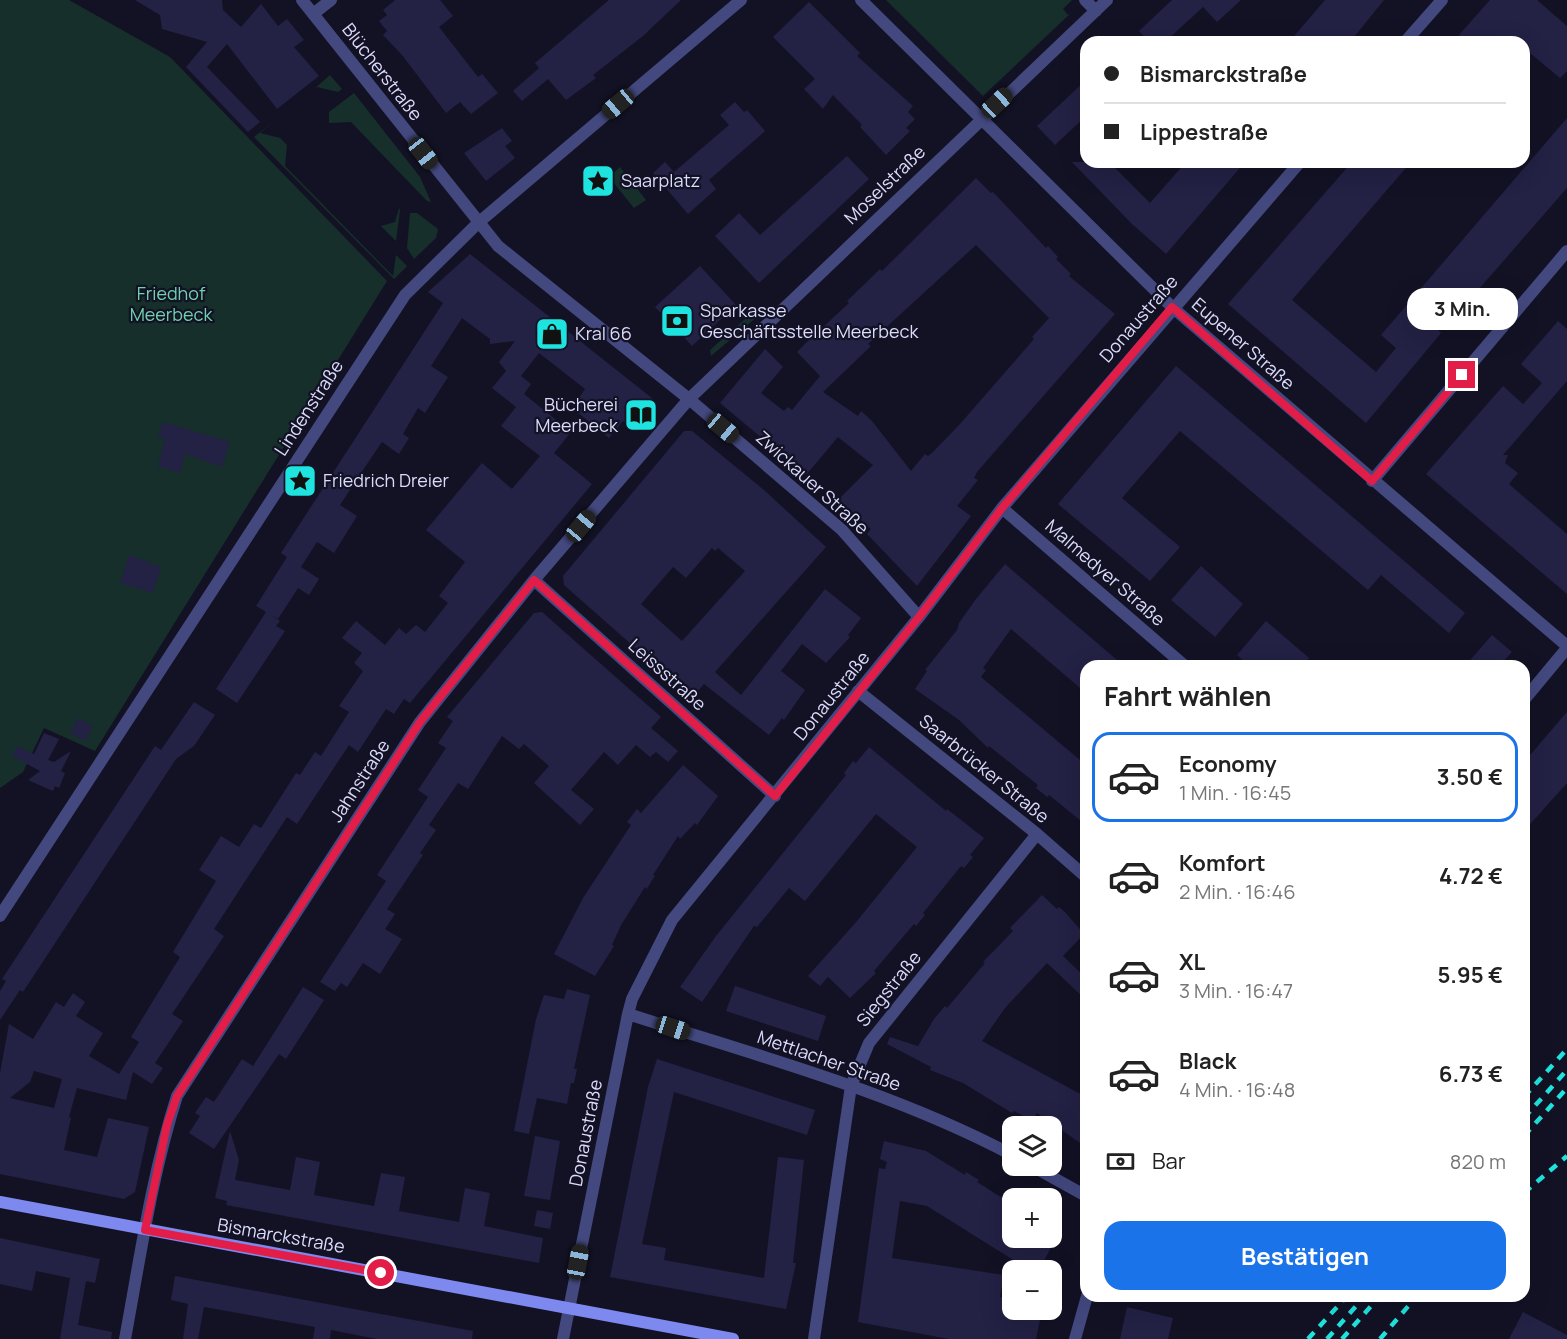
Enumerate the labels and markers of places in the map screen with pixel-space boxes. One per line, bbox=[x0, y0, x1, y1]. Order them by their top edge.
place icon: Saarplatz bbox=[580, 163, 616, 199]
place label: Saarplatz bbox=[621, 168, 700, 192]
place label: Sparkasse Geschäftsstelle Meerbeck bbox=[700, 298, 920, 343]
bank icon: Sparkasse Geschäftsstelle Meerbeck bbox=[659, 303, 695, 339]
shop icon: Kral 66 bbox=[534, 316, 570, 352]
place label: Kral 66 bbox=[575, 321, 632, 345]
place label: Bücherei Meerbeck bbox=[535, 392, 619, 437]
library icon: Bücherei Meerbeck bbox=[623, 397, 659, 433]
place icon: Friedrich Dreier bbox=[282, 463, 318, 499]
place label: Friedrich Dreier bbox=[323, 468, 450, 492]

